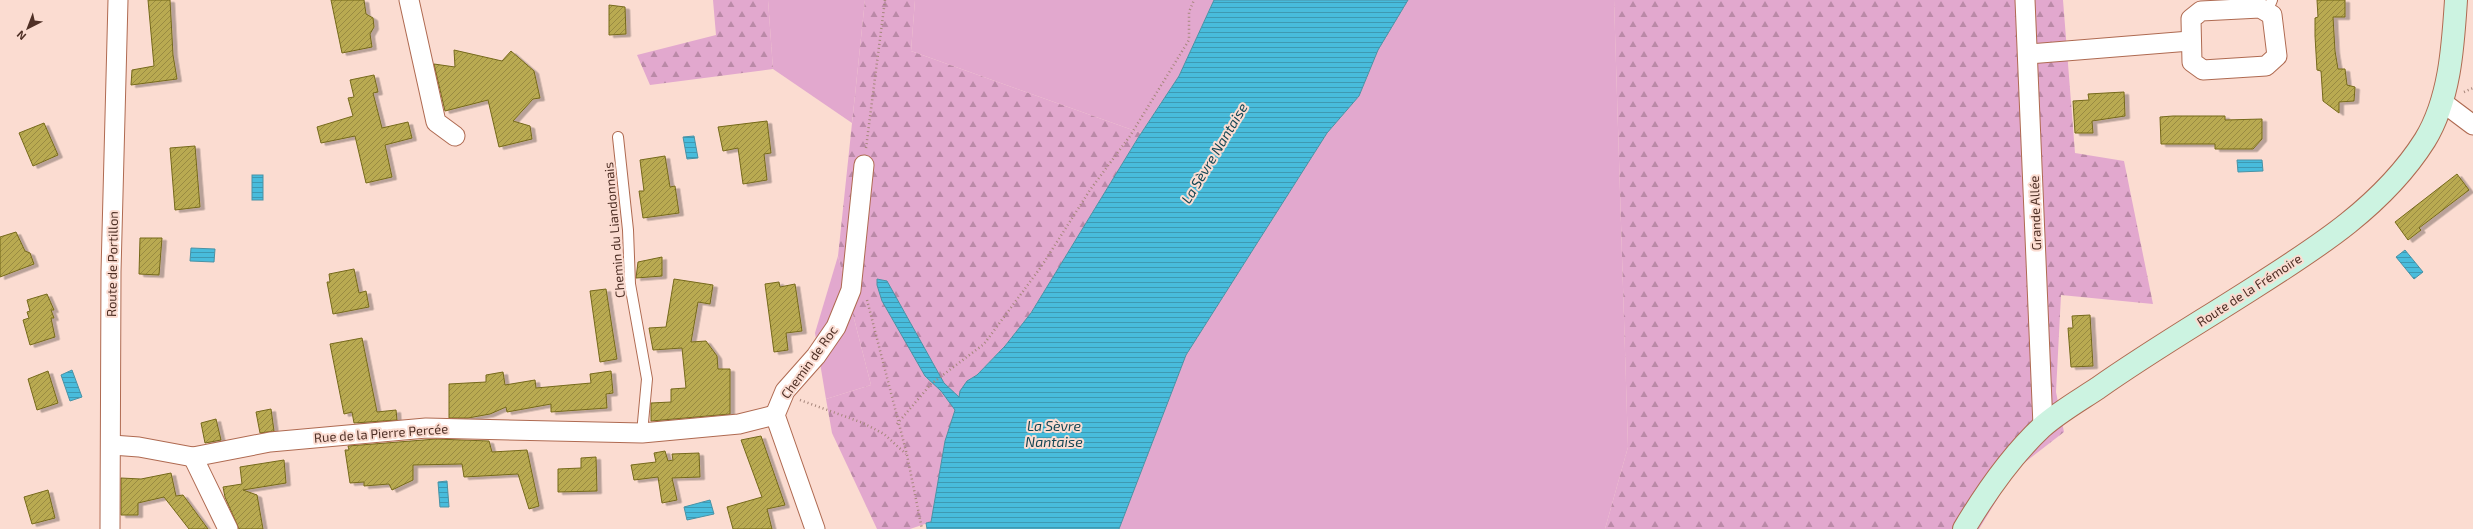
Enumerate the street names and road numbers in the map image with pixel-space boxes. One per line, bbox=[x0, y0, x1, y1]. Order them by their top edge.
street label: Chemin du Liandonnais bbox=[600, 161, 628, 299]
street label: Grande Allée bbox=[2026, 175, 2044, 251]
street label: Route de Portillon bbox=[103, 211, 121, 317]
street label: Route de la Frémoire bbox=[2194, 250, 2304, 330]
street label: Chemin de Roc bbox=[777, 322, 841, 402]
street label: Rue de la Pierre Percée bbox=[313, 420, 449, 446]

